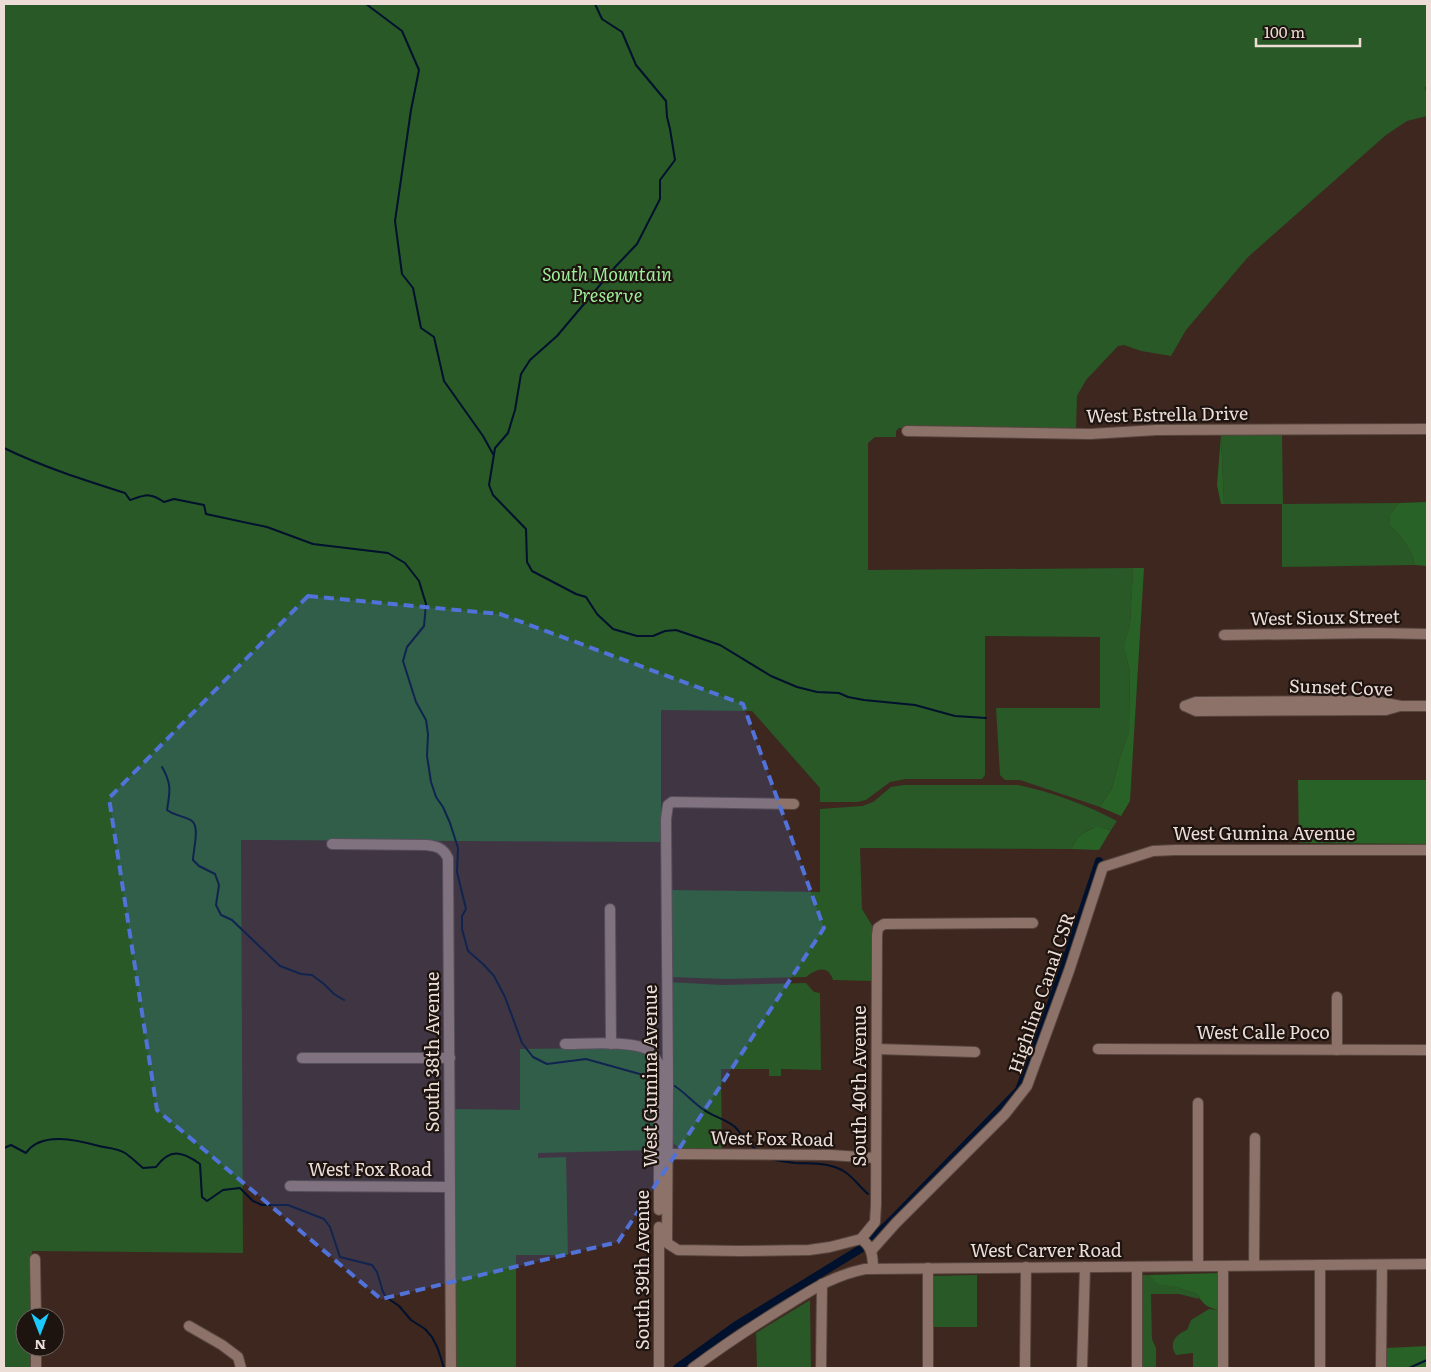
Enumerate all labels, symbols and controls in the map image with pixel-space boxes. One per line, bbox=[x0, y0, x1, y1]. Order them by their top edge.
scale bar bbox=[1256, 15, 1360, 47]
text: 100 m bbox=[1264, 20, 1305, 43]
park label: South Mountain Preserve bbox=[542, 260, 672, 308]
street label: West Estrella Drive bbox=[1086, 399, 1248, 428]
street label: West Sioux Street bbox=[1250, 602, 1401, 631]
street label: Sunset Cove bbox=[1288, 671, 1394, 702]
street label: West Gumina Avenue bbox=[1173, 819, 1355, 846]
street label: Highline Canal CSR bbox=[1000, 908, 1081, 1077]
street label: South 38th Avenue bbox=[418, 972, 445, 1132]
street label: West Gumina Avenue bbox=[636, 985, 663, 1167]
street label: South 40th Avenue bbox=[845, 1005, 872, 1167]
street label: West Calle Poco bbox=[1196, 1018, 1330, 1045]
street label: West Fox Road bbox=[710, 1123, 834, 1152]
street label: West Fox Road bbox=[308, 1155, 432, 1182]
street label: South 39th Avenue bbox=[628, 1190, 655, 1350]
street label: West Carver Road bbox=[970, 1236, 1122, 1263]
north arrow bbox=[15, 1307, 65, 1357]
text: N bbox=[34, 1336, 46, 1356]

